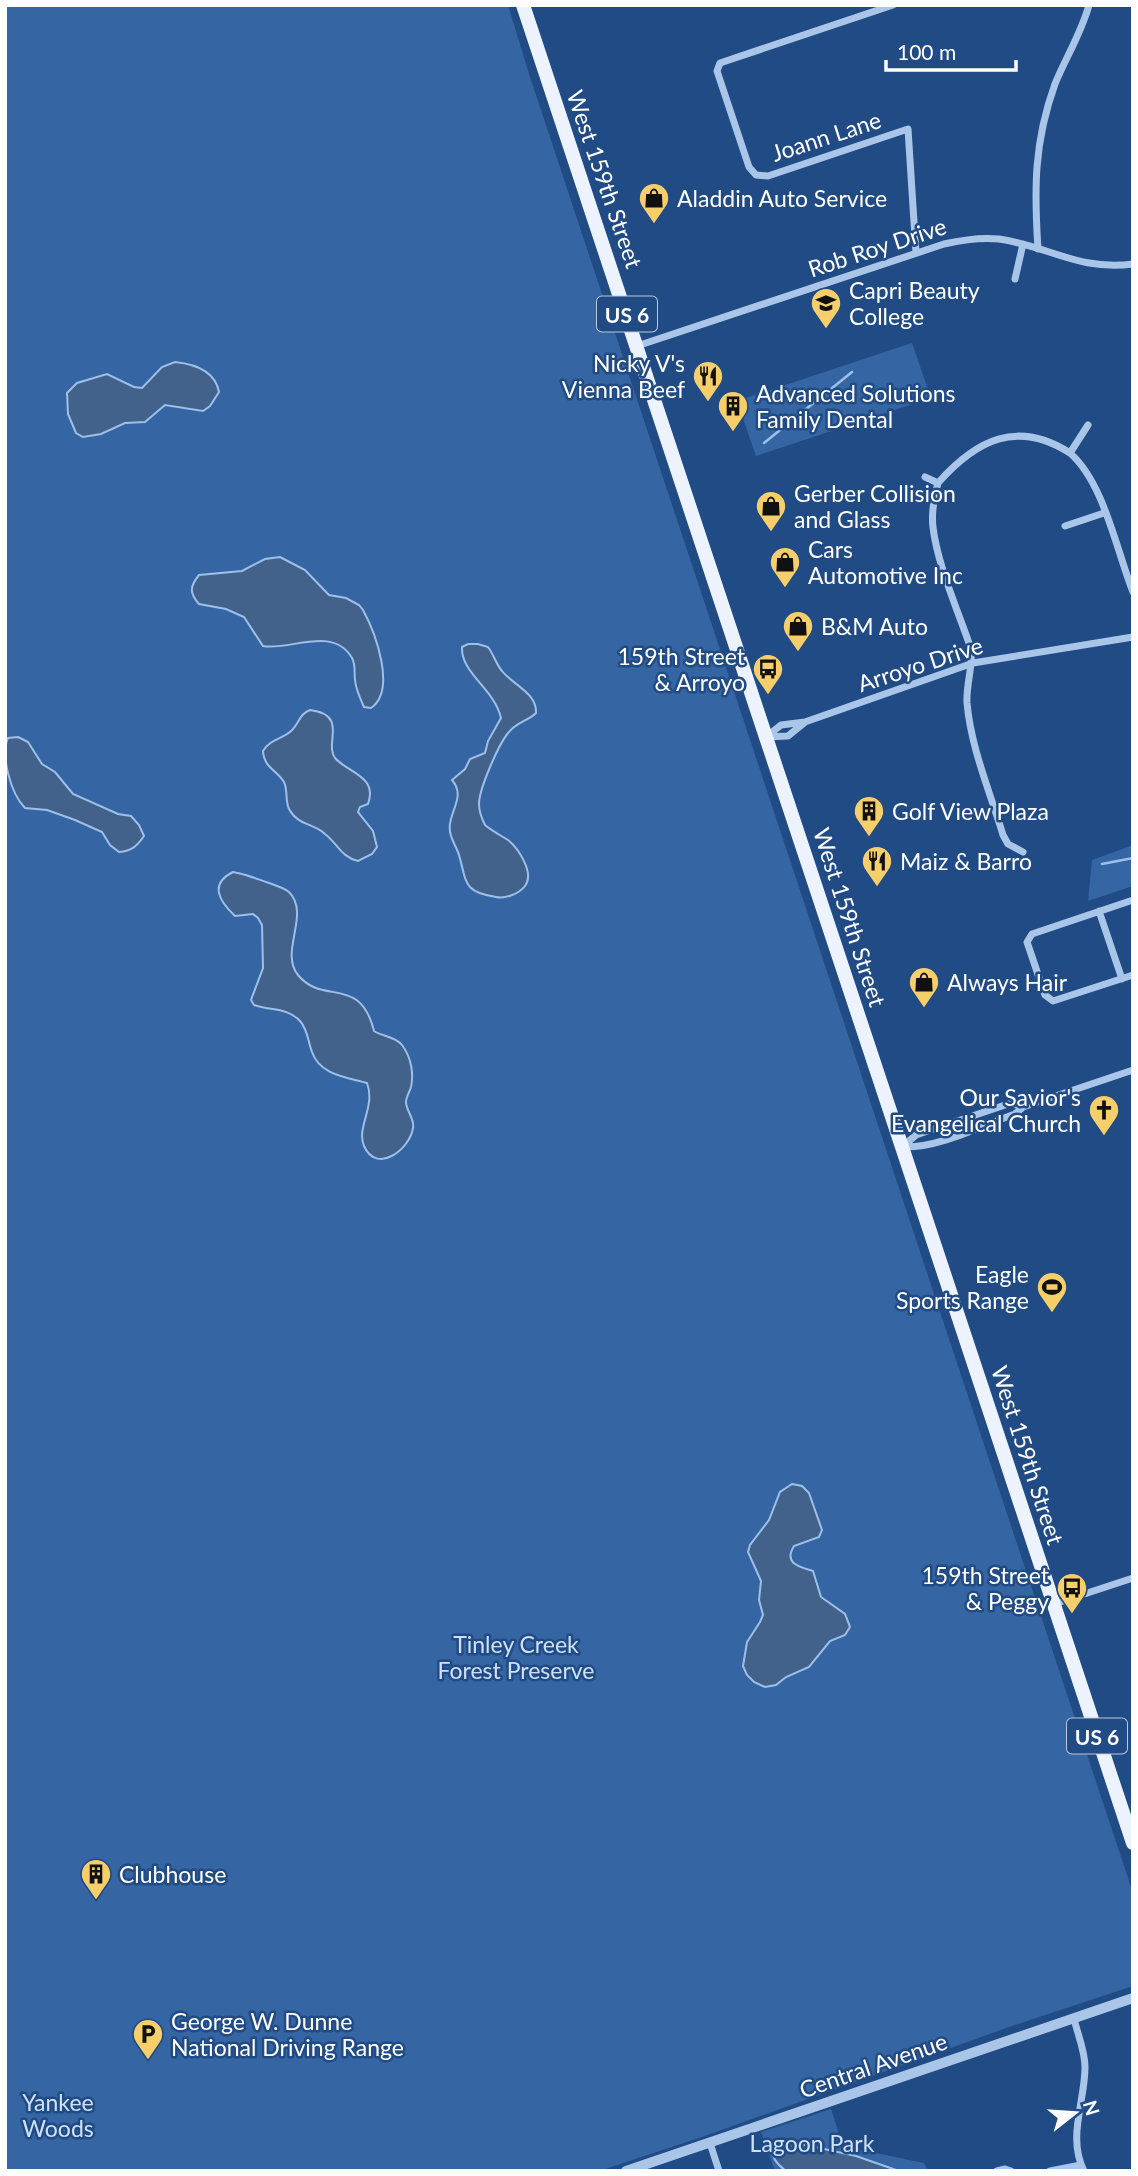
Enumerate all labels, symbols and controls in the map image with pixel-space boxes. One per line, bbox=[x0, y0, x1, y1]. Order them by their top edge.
scale bar bbox=[886, 28, 1016, 72]
text: 100 m bbox=[897, 39, 956, 64]
street label: West 159th Street bbox=[561, 86, 649, 272]
street label: Joann Lane bbox=[768, 105, 884, 167]
shop icon: Aladdin Auto Service bbox=[637, 181, 671, 225]
place label: Aladdin Auto Service bbox=[677, 184, 887, 212]
street label: Rob Roy Drive bbox=[804, 211, 950, 283]
place label: Capri Beauty College bbox=[849, 276, 980, 330]
school or university icon: Capri Beauty College bbox=[809, 286, 843, 330]
road number: US 6 bbox=[597, 296, 657, 332]
place label: Nicky V's Vienna Beef bbox=[562, 349, 685, 403]
restaurant icon: Nicky V's Vienna Beef bbox=[691, 359, 725, 403]
place label: Advanced Solutions Family Dental bbox=[756, 379, 956, 433]
building icon: Advanced Solutions Family Dental bbox=[716, 389, 750, 433]
place label: Gerber Collision and Glass bbox=[794, 479, 956, 533]
shop icon: Gerber Collision and Glass bbox=[754, 489, 788, 533]
place label: Cars Automotive Inc bbox=[808, 535, 963, 589]
shop icon: Cars Automotive Inc bbox=[768, 545, 802, 589]
shop icon: B&M Auto bbox=[781, 609, 815, 653]
place label: B&M Auto bbox=[821, 612, 928, 640]
street label: Arroyo Drive bbox=[854, 631, 986, 697]
place label: 159th Street & Arroyo bbox=[617, 642, 746, 696]
bus stop icon: 159th Street & Arroyo bbox=[751, 652, 785, 696]
building icon: Golf View Plaza bbox=[852, 794, 886, 838]
place label: Golf View Plaza bbox=[892, 797, 1049, 825]
street label: West 159th Street bbox=[808, 824, 892, 1011]
restaurant icon: Maiz & Barro bbox=[860, 844, 894, 888]
place label: Maiz & Barro bbox=[900, 847, 1032, 875]
shop icon: Always Hair bbox=[907, 965, 941, 1009]
place label: Always Hair bbox=[947, 968, 1068, 996]
place label: Our Savior's Evangelical Church bbox=[891, 1083, 1081, 1137]
church icon: Our Savior's Evangelical Church bbox=[1087, 1093, 1121, 1137]
place label: Eagle Sports Range bbox=[896, 1260, 1029, 1314]
sports icon: Eagle Sports Range bbox=[1035, 1270, 1069, 1314]
street label: West 159th Street bbox=[986, 1362, 1070, 1549]
place label: 159th Street & Peggy bbox=[921, 1561, 1050, 1615]
bus stop icon: 159th Street & Peggy bbox=[1055, 1571, 1089, 1615]
park label: Tinley Creek Forest Preserve bbox=[438, 1630, 595, 1684]
road number: US 6 bbox=[1067, 1718, 1127, 1754]
building icon: Clubhouse bbox=[79, 1857, 113, 1901]
place label: Clubhouse bbox=[119, 1860, 226, 1888]
place label: George W. Dunne National Driving Range bbox=[171, 2007, 404, 2061]
parking icon: George W. Dunne National Driving Range bbox=[131, 2017, 165, 2061]
street label: Central Avenue bbox=[795, 2027, 951, 2103]
north arrow bbox=[1040, 2078, 1110, 2148]
park label: Yankee Woods bbox=[22, 2088, 94, 2142]
text: N bbox=[1079, 2098, 1105, 2118]
park label: Lagoon Park bbox=[750, 2129, 875, 2157]

